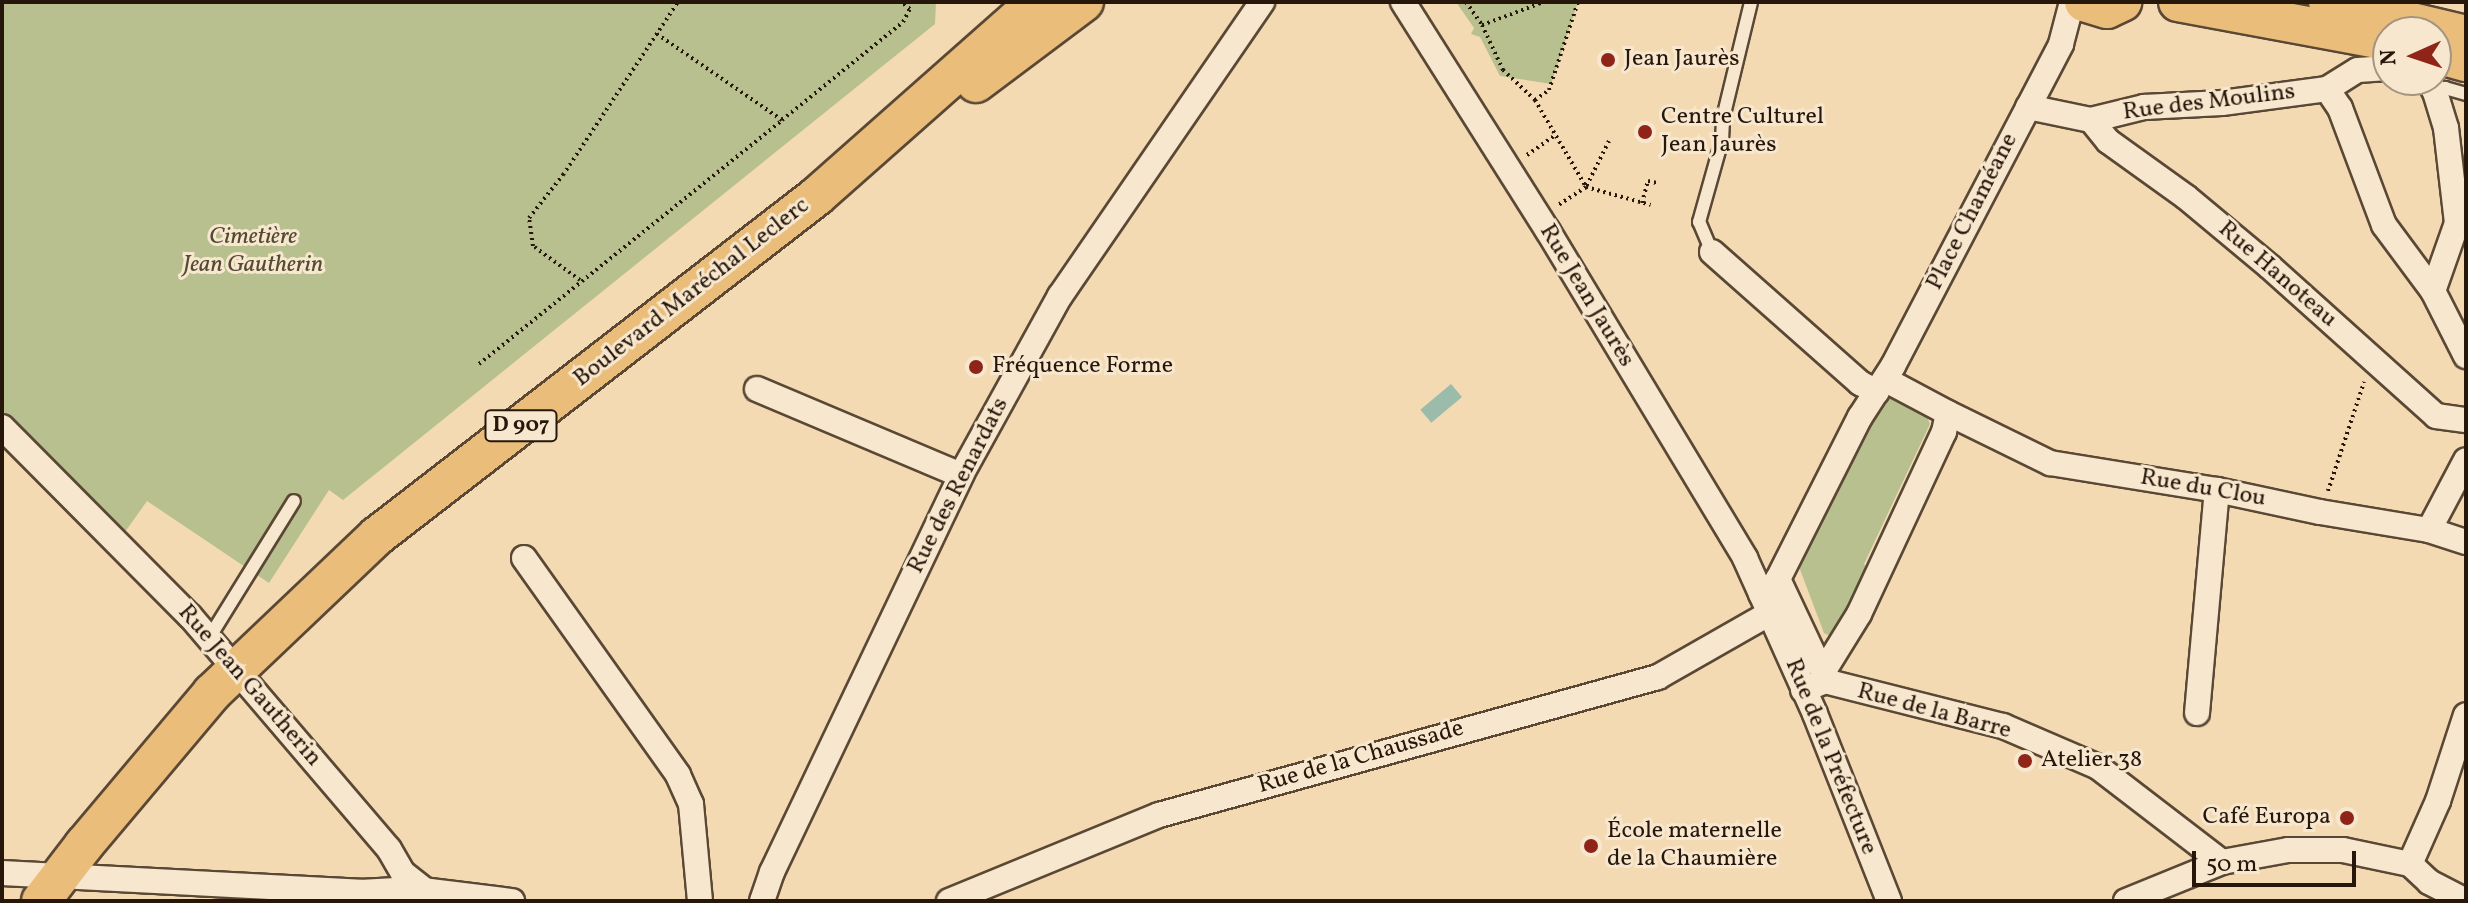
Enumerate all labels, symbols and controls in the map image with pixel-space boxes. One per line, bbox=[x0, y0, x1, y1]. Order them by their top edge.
north arrow bbox=[2372, 16, 2452, 96]
place label: Jean Jaurès bbox=[1624, 46, 1739, 74]
text: N bbox=[2374, 48, 2405, 66]
marker: Jean Jaurès bbox=[1599, 51, 1617, 69]
street label: Rue des Moulins bbox=[2121, 78, 2297, 128]
place label: Centre Culturel Jean Jaurès bbox=[1661, 104, 1824, 160]
marker: Centre Culturel Jean Jaurès bbox=[1636, 123, 1654, 141]
street label: Place Chaméane bbox=[1921, 129, 2025, 295]
street label: Boulevard Maréchal Leclerc bbox=[568, 192, 816, 394]
street label: Rue Hanoteau bbox=[2212, 215, 2342, 335]
street label: Rue Jean Jaurès bbox=[1532, 219, 1640, 373]
park label: Cimetière Jean Gautherin bbox=[183, 224, 323, 280]
place label: Fréquence Forme bbox=[992, 353, 1173, 381]
marker: Fréquence Forme bbox=[967, 358, 985, 376]
street label: Rue des Renardats bbox=[902, 393, 1016, 579]
road number: D 907 bbox=[483, 408, 559, 444]
street label: Rue du Clou bbox=[2138, 464, 2268, 514]
street label: Rue Jean Gautherin bbox=[171, 599, 327, 773]
street label: Rue de la Préfecture bbox=[1778, 655, 1882, 859]
street label: Rue de la Barre bbox=[1854, 678, 2014, 746]
street label: Rue de la Chaussade bbox=[1255, 715, 1467, 801]
place label: Atelier 38 bbox=[2041, 747, 2142, 775]
marker: Atelier 38 bbox=[2016, 752, 2034, 770]
place label: Café Europa bbox=[2203, 804, 2331, 832]
marker: Café Europa bbox=[2338, 809, 2356, 827]
place label: École maternelle de la Chaumière bbox=[1607, 818, 1782, 874]
scale bar bbox=[2196, 835, 2360, 885]
marker: École maternelle de la Chaumière bbox=[1582, 837, 1600, 855]
text: 50 m bbox=[2206, 848, 2258, 882]

